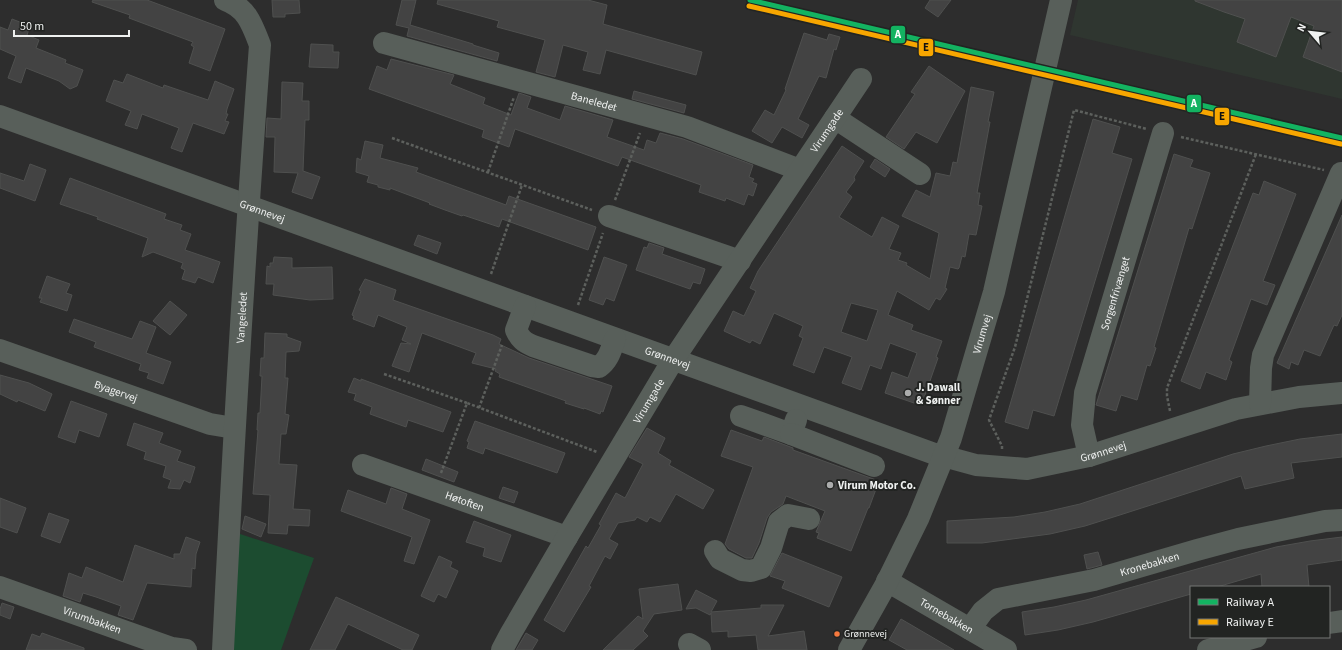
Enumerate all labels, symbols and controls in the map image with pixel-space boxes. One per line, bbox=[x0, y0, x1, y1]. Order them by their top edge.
scale bar bbox=[14, 12, 129, 38]
north arrow bbox=[1290, 12, 1330, 52]
text: 50 m bbox=[20, 18, 44, 35]
text: N bbox=[1293, 21, 1310, 34]
line badge: A bbox=[890, 25, 906, 44]
text: A bbox=[894, 27, 902, 42]
line badge: E bbox=[918, 38, 934, 57]
text: E bbox=[923, 40, 929, 55]
street label: Baneledet bbox=[569, 88, 619, 115]
line badge: A bbox=[1186, 94, 1202, 113]
text: A bbox=[1190, 96, 1198, 111]
street label: Virumgade bbox=[807, 105, 847, 155]
line badge: E bbox=[1214, 107, 1230, 126]
text: E bbox=[1219, 109, 1225, 124]
street label: Grønnevej bbox=[238, 196, 287, 226]
street label: Sorgenfrivænget bbox=[1097, 254, 1133, 332]
street label: Vangeledet bbox=[232, 291, 251, 344]
street label: Virumvej bbox=[969, 312, 995, 356]
street label: Grønnevej bbox=[643, 342, 693, 373]
street label: Virumgade bbox=[629, 375, 668, 426]
street label: Byagervej bbox=[92, 376, 140, 405]
place label: J. Dawall & Sønner bbox=[916, 380, 961, 408]
marker: J. Dawall & Sønner bbox=[903, 388, 913, 398]
street label: Grønnevej bbox=[1079, 437, 1128, 465]
place label: Virum Motor Co. bbox=[837, 478, 916, 493]
marker: Virum Motor Co. bbox=[825, 480, 835, 490]
street label: Høtoften bbox=[443, 487, 486, 515]
street label: Kronebakken bbox=[1118, 548, 1181, 580]
legend bbox=[1190, 586, 1330, 638]
street label: Tornebakken bbox=[917, 594, 976, 637]
text: Railway A bbox=[1226, 594, 1274, 611]
street label: Virumbakken bbox=[61, 602, 124, 637]
text: Railway E bbox=[1226, 614, 1274, 631]
place label: Grønnevej bbox=[844, 627, 887, 641]
marker: Grønnevej bbox=[832, 629, 842, 639]

